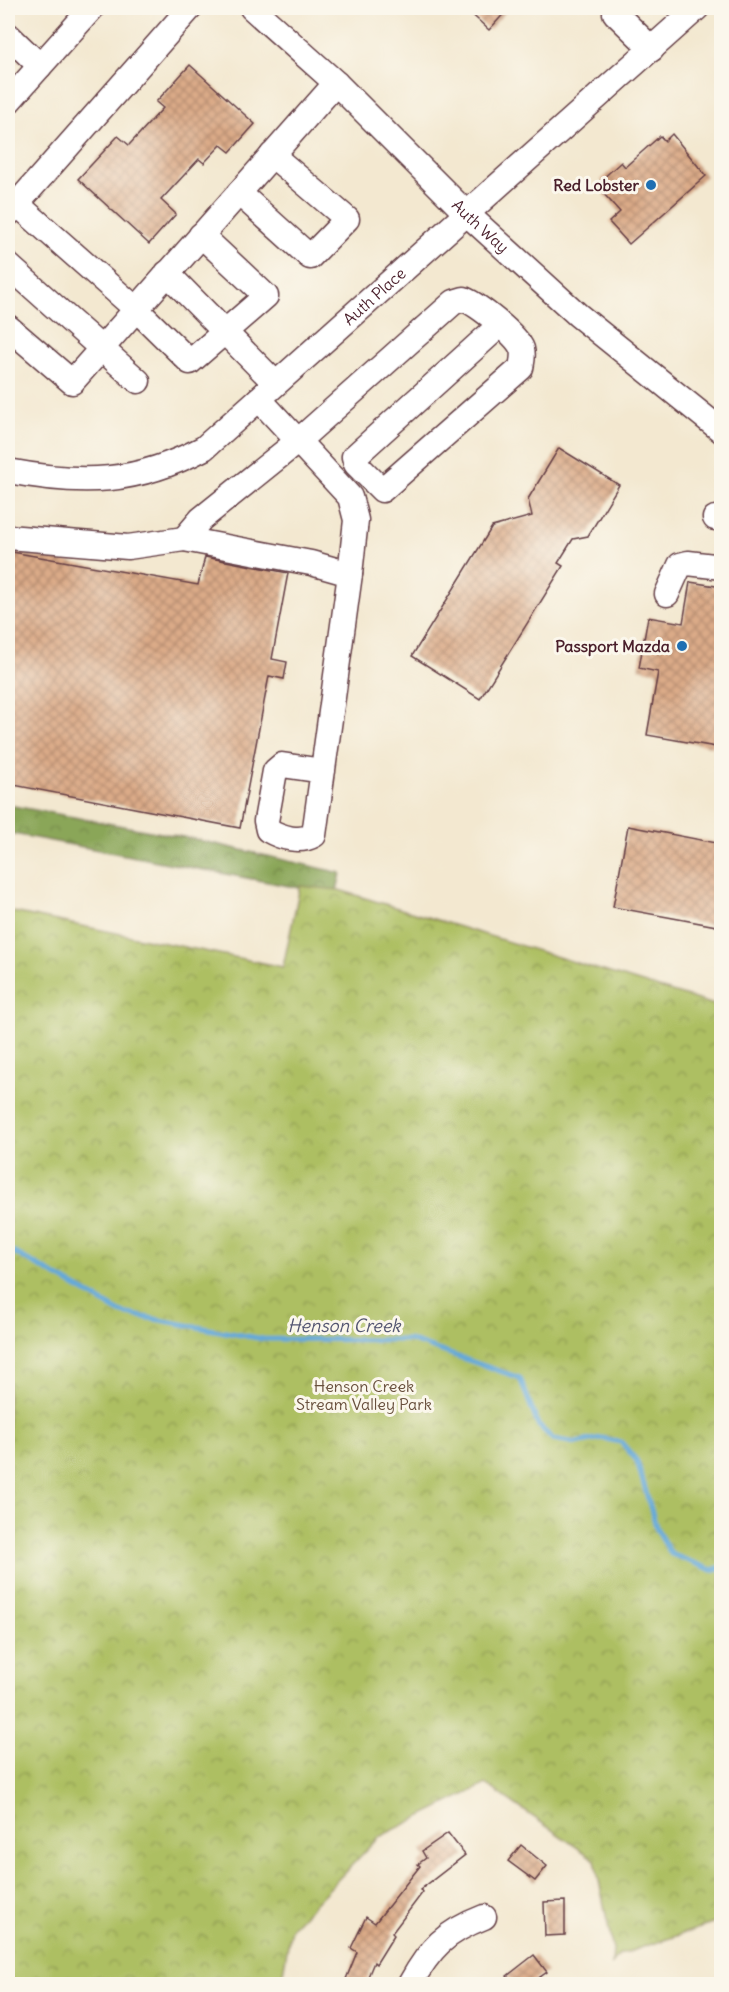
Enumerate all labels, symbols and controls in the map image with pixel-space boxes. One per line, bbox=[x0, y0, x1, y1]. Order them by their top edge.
place label: Red Lobster bbox=[553, 175, 639, 195]
marker: Red Lobster bbox=[644, 178, 658, 192]
street label: Auth Way bbox=[448, 195, 513, 257]
street label: Auth Place bbox=[339, 263, 410, 329]
place label: Passport Mazda bbox=[555, 636, 670, 657]
marker: Passport Mazda bbox=[675, 639, 689, 653]
water label: Henson Creek bbox=[287, 1314, 402, 1337]
park label: Henson Creek Stream Valley Park bbox=[296, 1376, 432, 1414]

